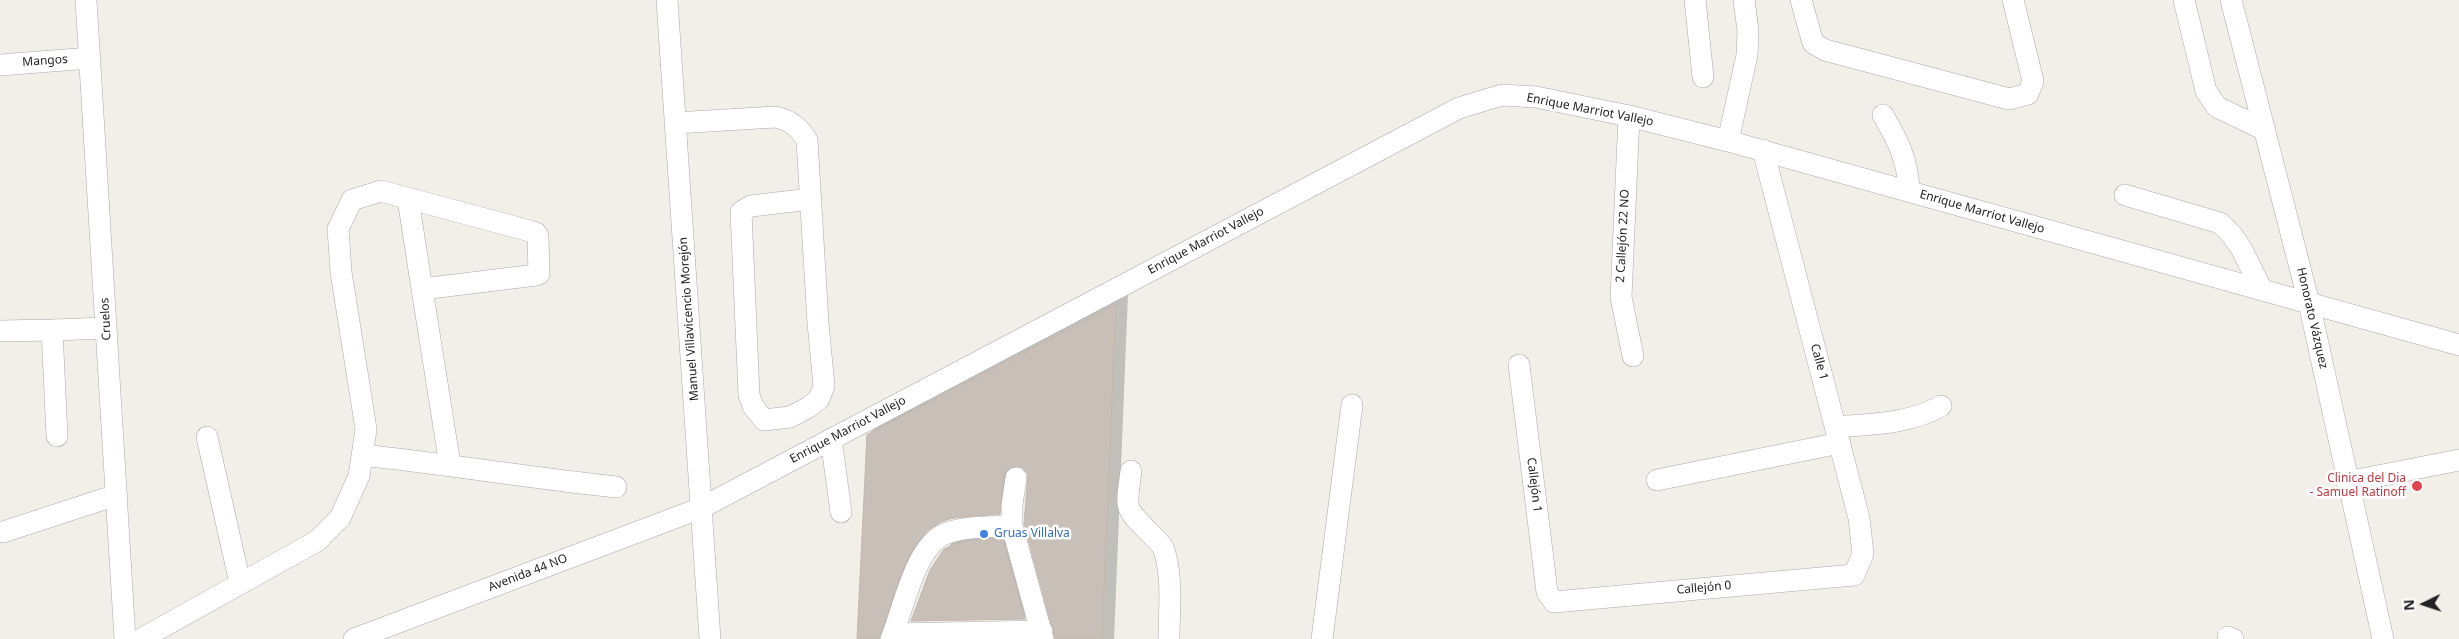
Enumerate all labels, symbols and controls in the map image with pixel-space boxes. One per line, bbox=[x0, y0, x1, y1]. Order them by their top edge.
street label: Mangos bbox=[22, 52, 68, 70]
street label: Enrique Marriot Vallejo bbox=[1525, 91, 1655, 129]
street label: Enrique Marriot Vallejo bbox=[1918, 187, 2046, 237]
street label: 2 Callejón 22 NO bbox=[1613, 189, 1633, 283]
street label: Enrique Marriot Vallejo bbox=[1146, 204, 1266, 278]
street label: Manuel Villavicencio Morejón bbox=[676, 236, 702, 402]
street label: Honorato Vázquez bbox=[2293, 266, 2331, 370]
street label: Cruelos bbox=[98, 297, 114, 341]
street label: Calle 1 bbox=[1807, 342, 1831, 382]
street label: Enrique Marriot Vallejo bbox=[788, 393, 908, 467]
street label: Callejón 1 bbox=[1524, 457, 1544, 513]
place label: Clinica del Dia - Samuel Ratinoff bbox=[2310, 472, 2406, 500]
marker: Clinica del Dia - Samuel Ratinoff bbox=[2410, 479, 2424, 493]
place label: Gruas Villalva bbox=[994, 527, 1070, 541]
marker: Gruas Villalva bbox=[978, 528, 990, 540]
street label: Avenida 44 NO bbox=[486, 551, 570, 595]
street label: Callejón 0 bbox=[1676, 578, 1732, 598]
north arrow bbox=[2399, 579, 2449, 629]
text: N bbox=[2399, 599, 2418, 611]

